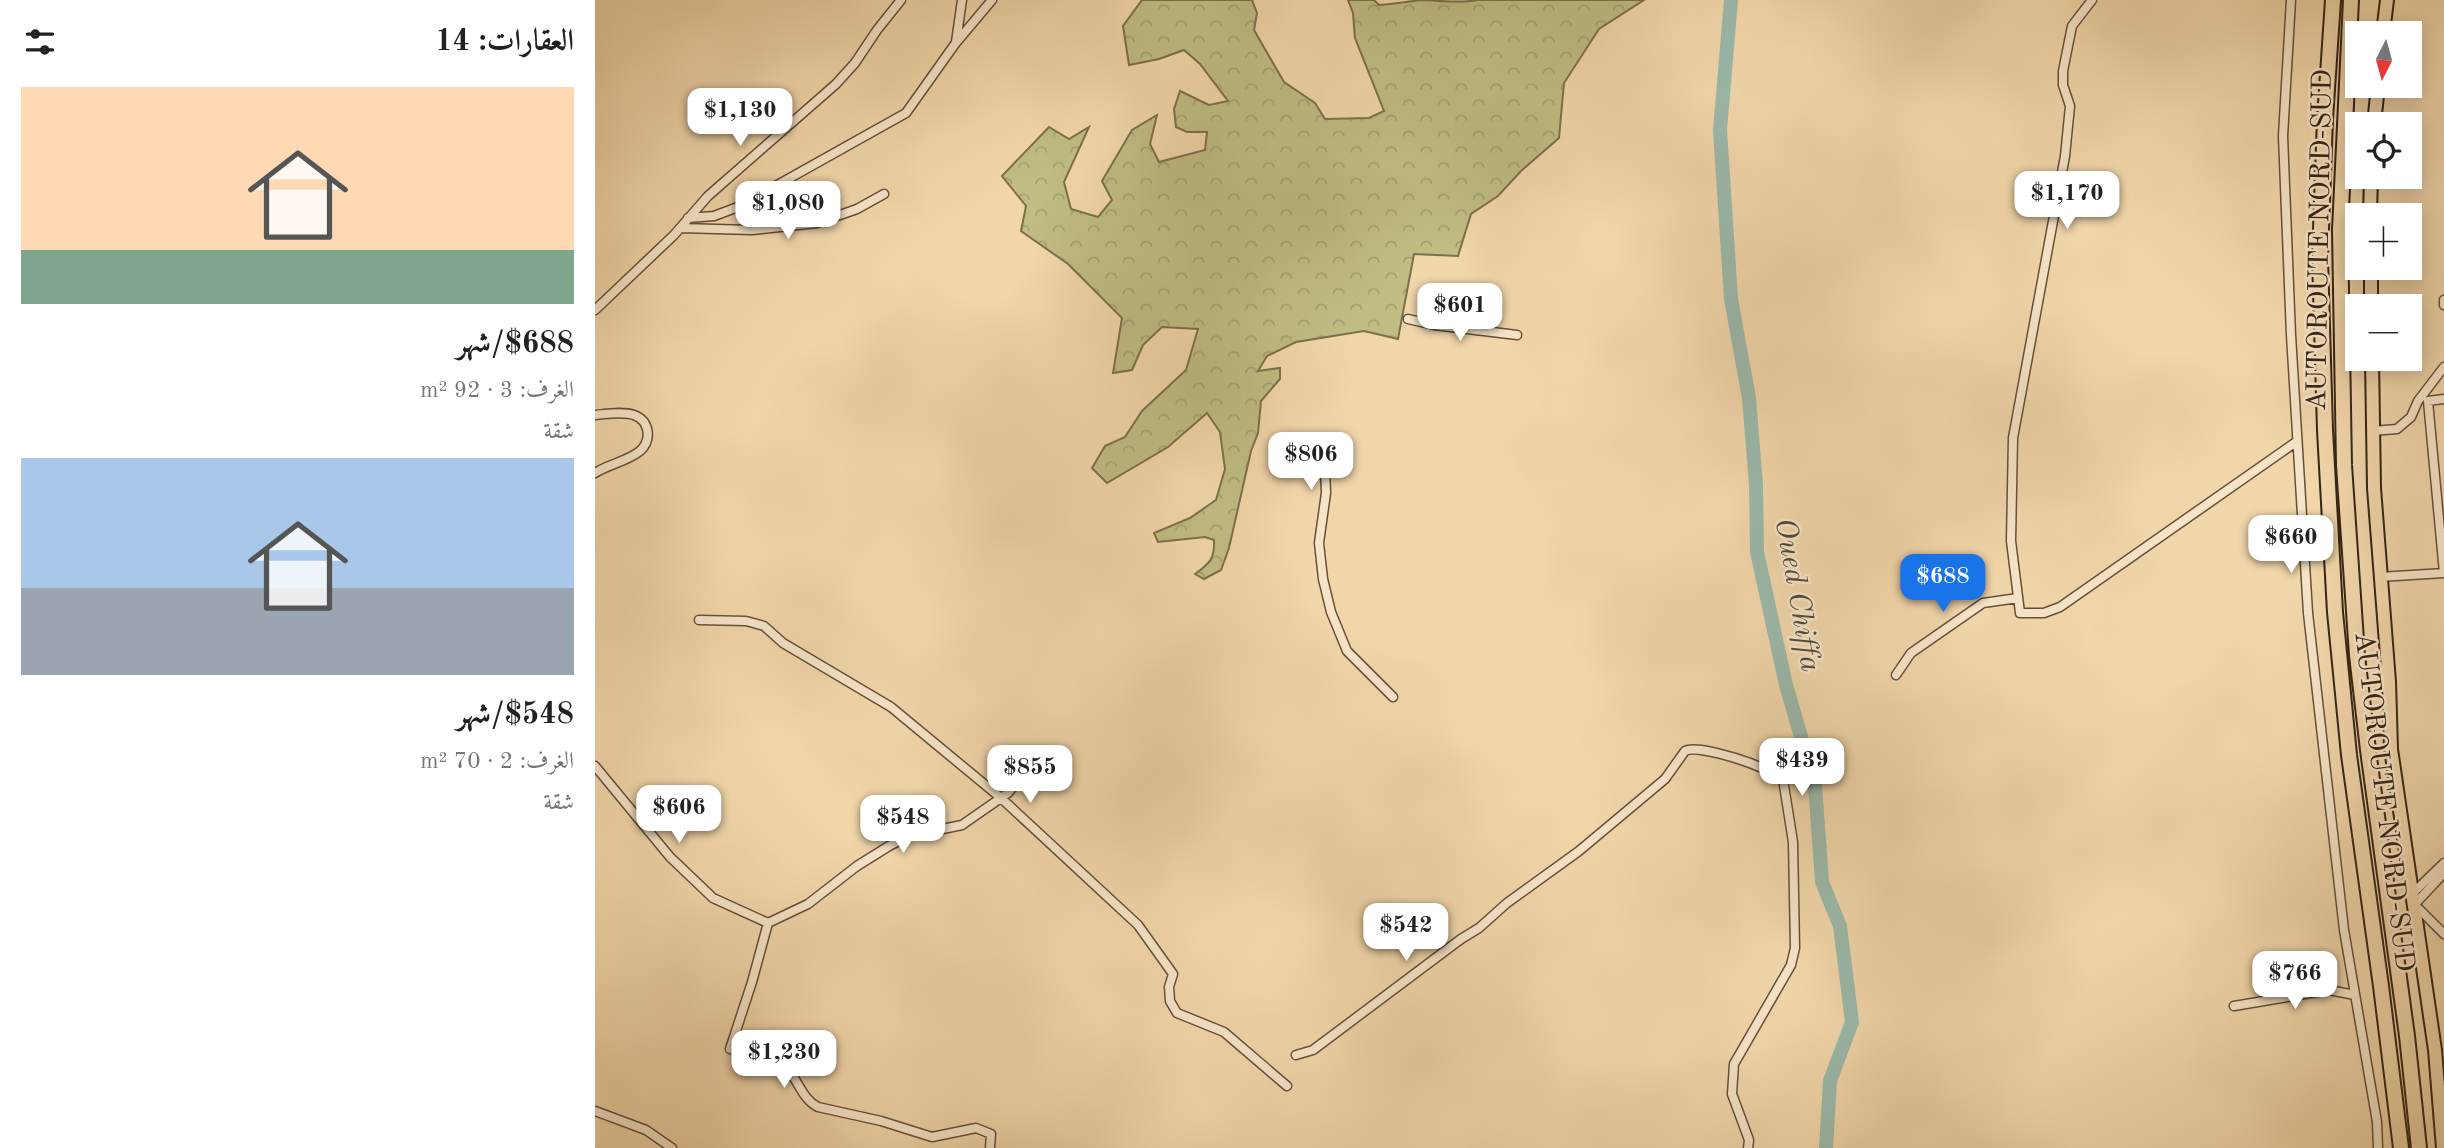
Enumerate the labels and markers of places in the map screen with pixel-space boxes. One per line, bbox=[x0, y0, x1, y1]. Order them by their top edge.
pin: $1,130 bbox=[683, 88, 797, 148]
pin: $1,170 bbox=[2010, 172, 2124, 231]
pin: $1,080 bbox=[731, 182, 845, 241]
pin: $601 bbox=[1419, 284, 1501, 343]
pin: $806 bbox=[1270, 433, 1352, 492]
pin: $660 bbox=[2250, 516, 2332, 575]
pin: $688 bbox=[1902, 554, 1984, 614]
pin: $439 bbox=[1761, 738, 1843, 798]
pin: $855 bbox=[989, 746, 1071, 805]
pin: $606 bbox=[638, 786, 720, 845]
pin: $548 bbox=[862, 796, 944, 855]
pin: $542 bbox=[1365, 904, 1447, 963]
pin: $766 bbox=[2254, 951, 2336, 1011]
pin: $1,230 bbox=[727, 1030, 841, 1090]

